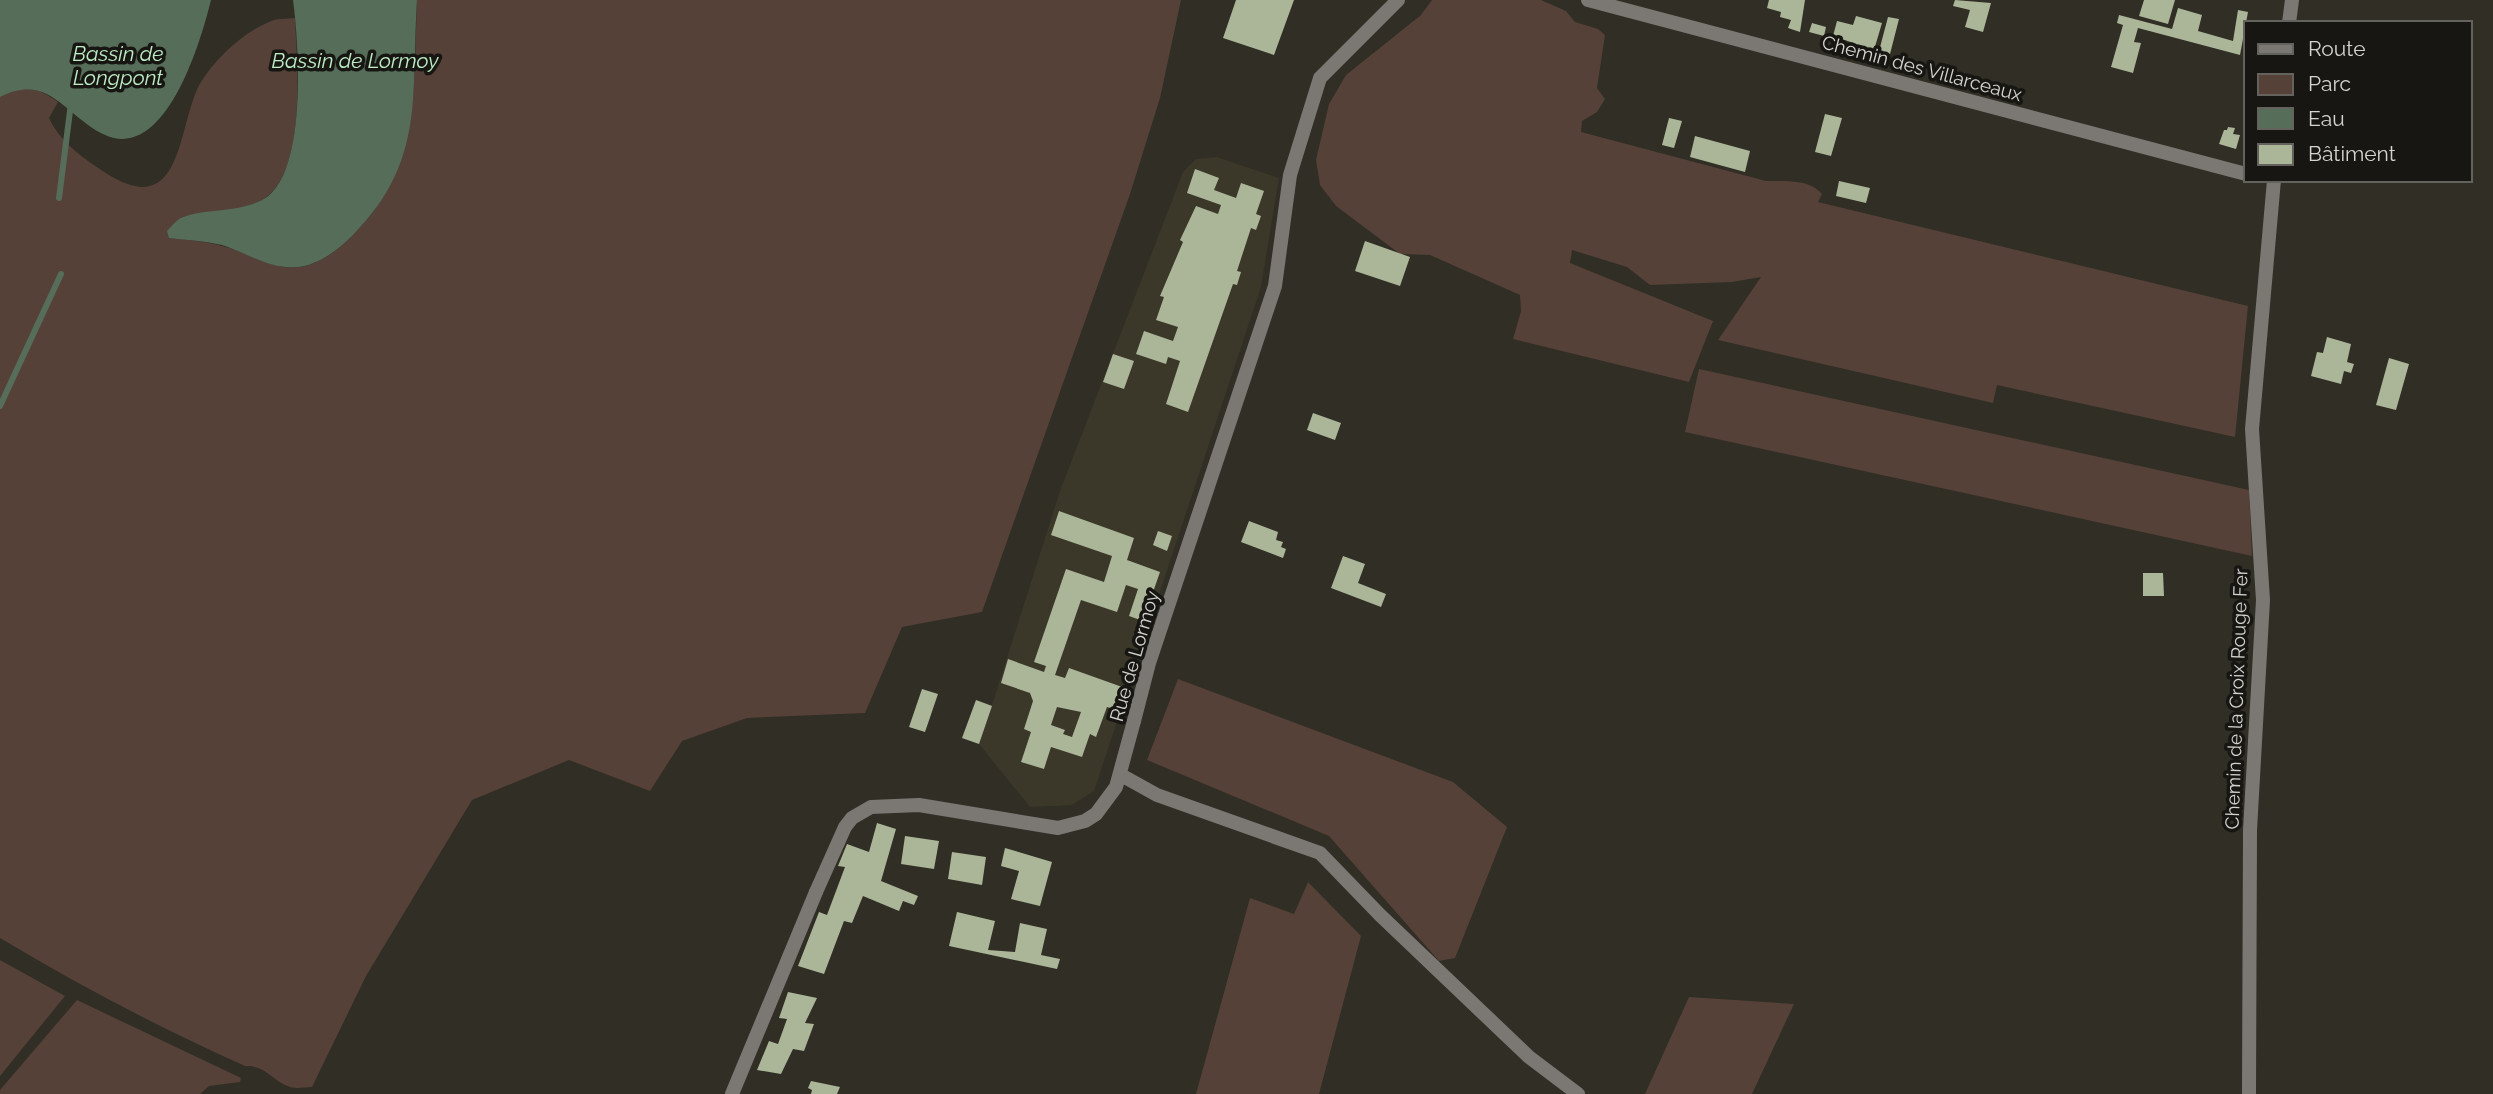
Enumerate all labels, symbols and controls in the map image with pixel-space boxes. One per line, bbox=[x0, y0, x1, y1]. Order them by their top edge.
legend bbox=[2244, 21, 2472, 182]
street label: Chemin des Villarceaux bbox=[1820, 31, 2025, 105]
text: Route bbox=[2308, 36, 2366, 61]
water label: Bassin de Longpont bbox=[73, 41, 163, 90]
water label: Bassin de Lormoy bbox=[272, 48, 439, 73]
text: Parc bbox=[2308, 71, 2351, 96]
text: Eau bbox=[2308, 106, 2345, 131]
text: Bâtiment bbox=[2308, 141, 2396, 166]
street label: Chemin de la Croix Rouge Fer bbox=[2220, 568, 2252, 830]
street label: Rue de Lormoy bbox=[1105, 588, 1163, 724]

